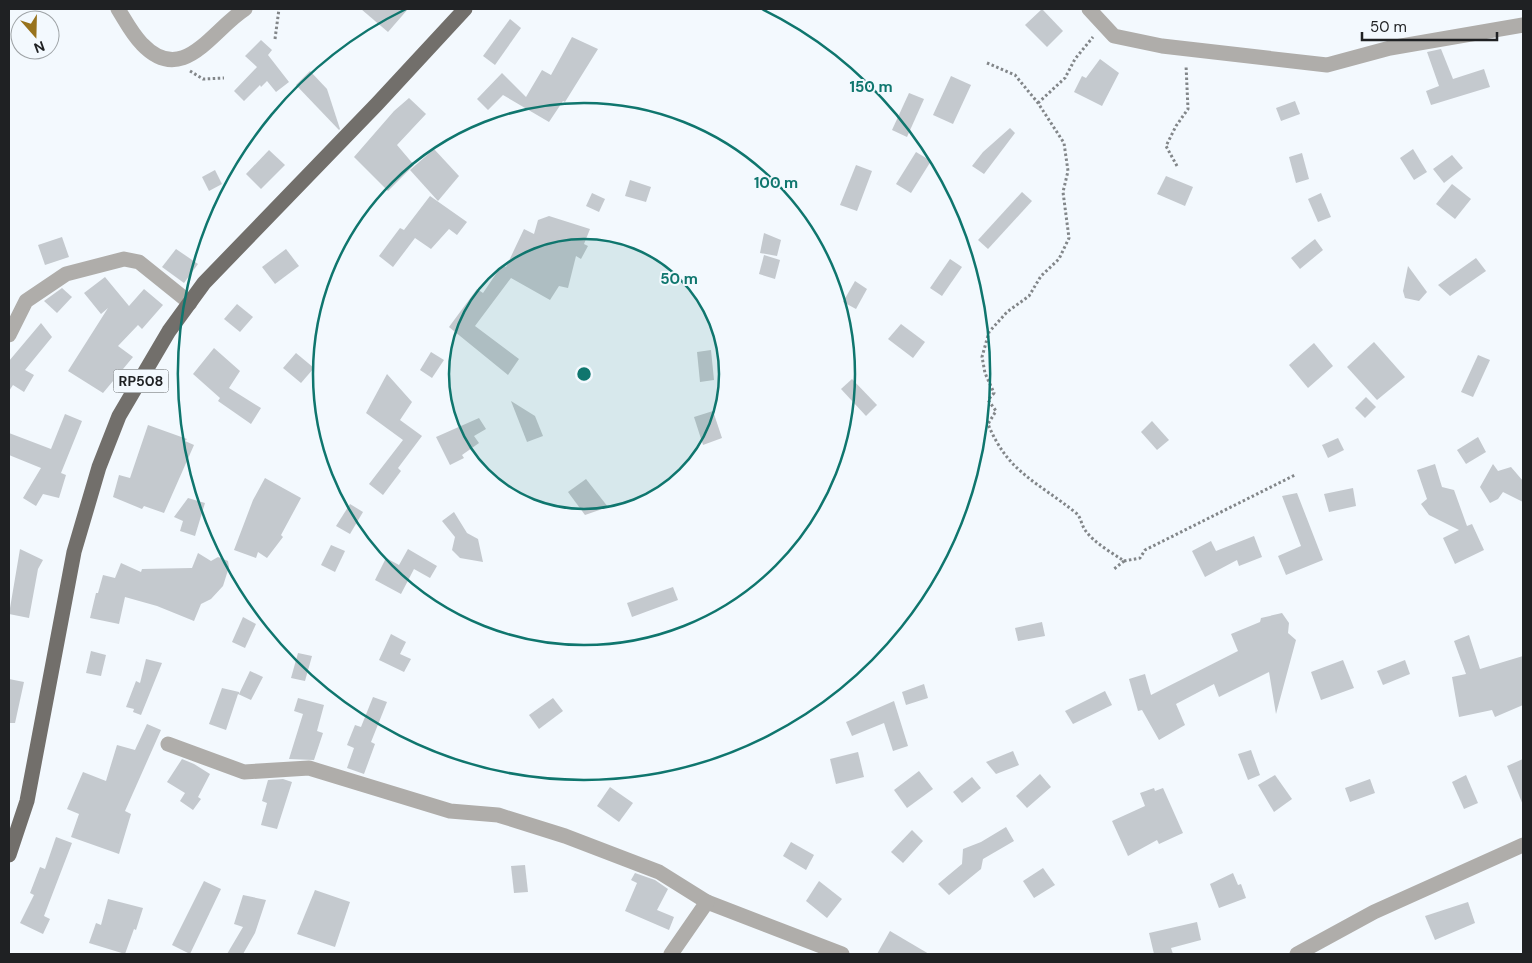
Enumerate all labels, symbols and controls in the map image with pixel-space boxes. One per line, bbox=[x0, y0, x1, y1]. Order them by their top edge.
north arrow bbox=[10, 10, 60, 60]
scale bar bbox=[1362, 10, 1497, 42]
text: 50 m bbox=[1370, 17, 1407, 37]
text: N bbox=[32, 37, 47, 57]
text: 150 m bbox=[850, 77, 893, 97]
text: 100 m bbox=[754, 173, 798, 193]
text: 50 m bbox=[660, 269, 698, 289]
centre of rings bbox=[575, 365, 593, 383]
road number: RP508 bbox=[114, 370, 168, 392]

